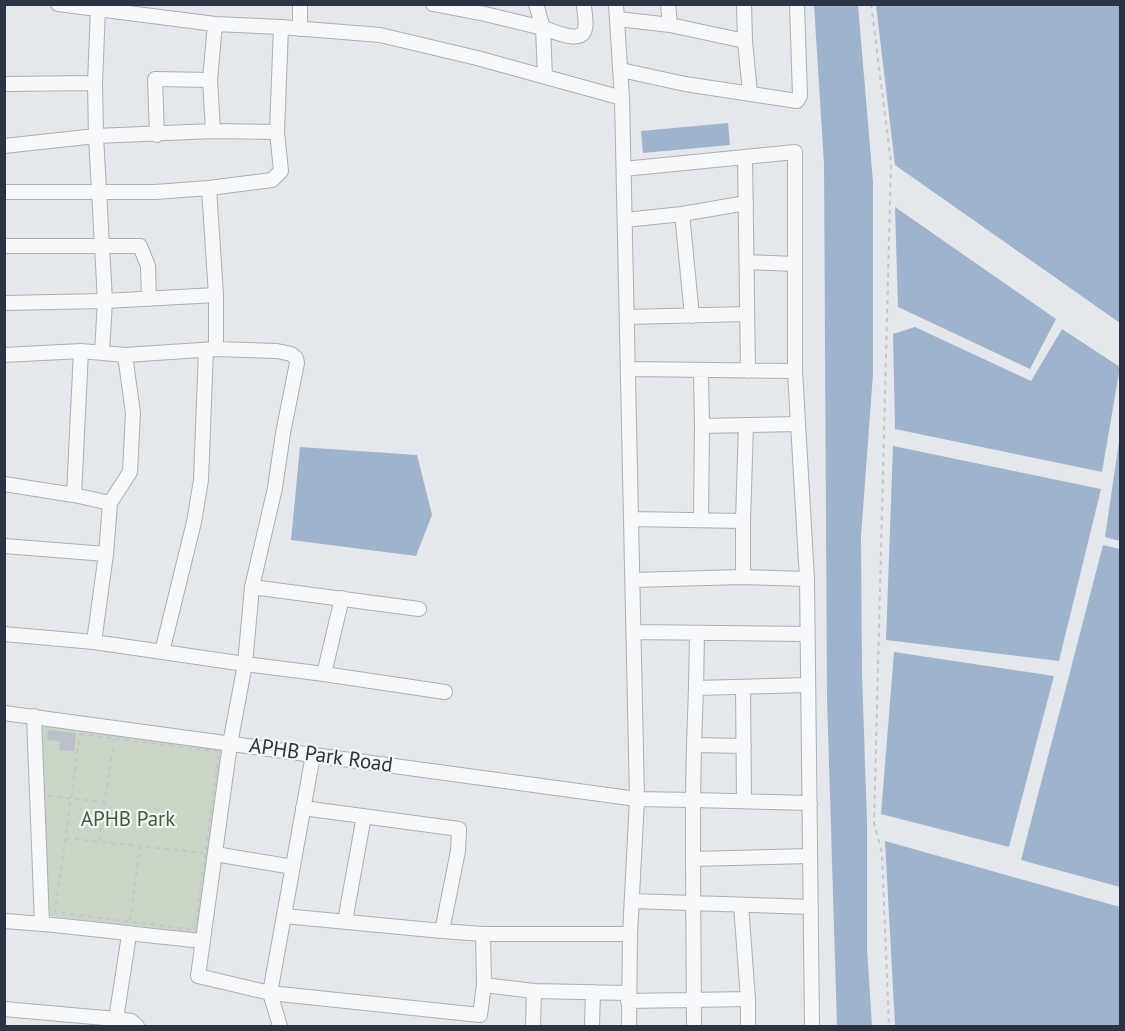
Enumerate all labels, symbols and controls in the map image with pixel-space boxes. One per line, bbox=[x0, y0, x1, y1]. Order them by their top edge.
street label: APHB Park Road bbox=[248, 733, 394, 779]
park label: APHB Park bbox=[81, 807, 175, 833]

